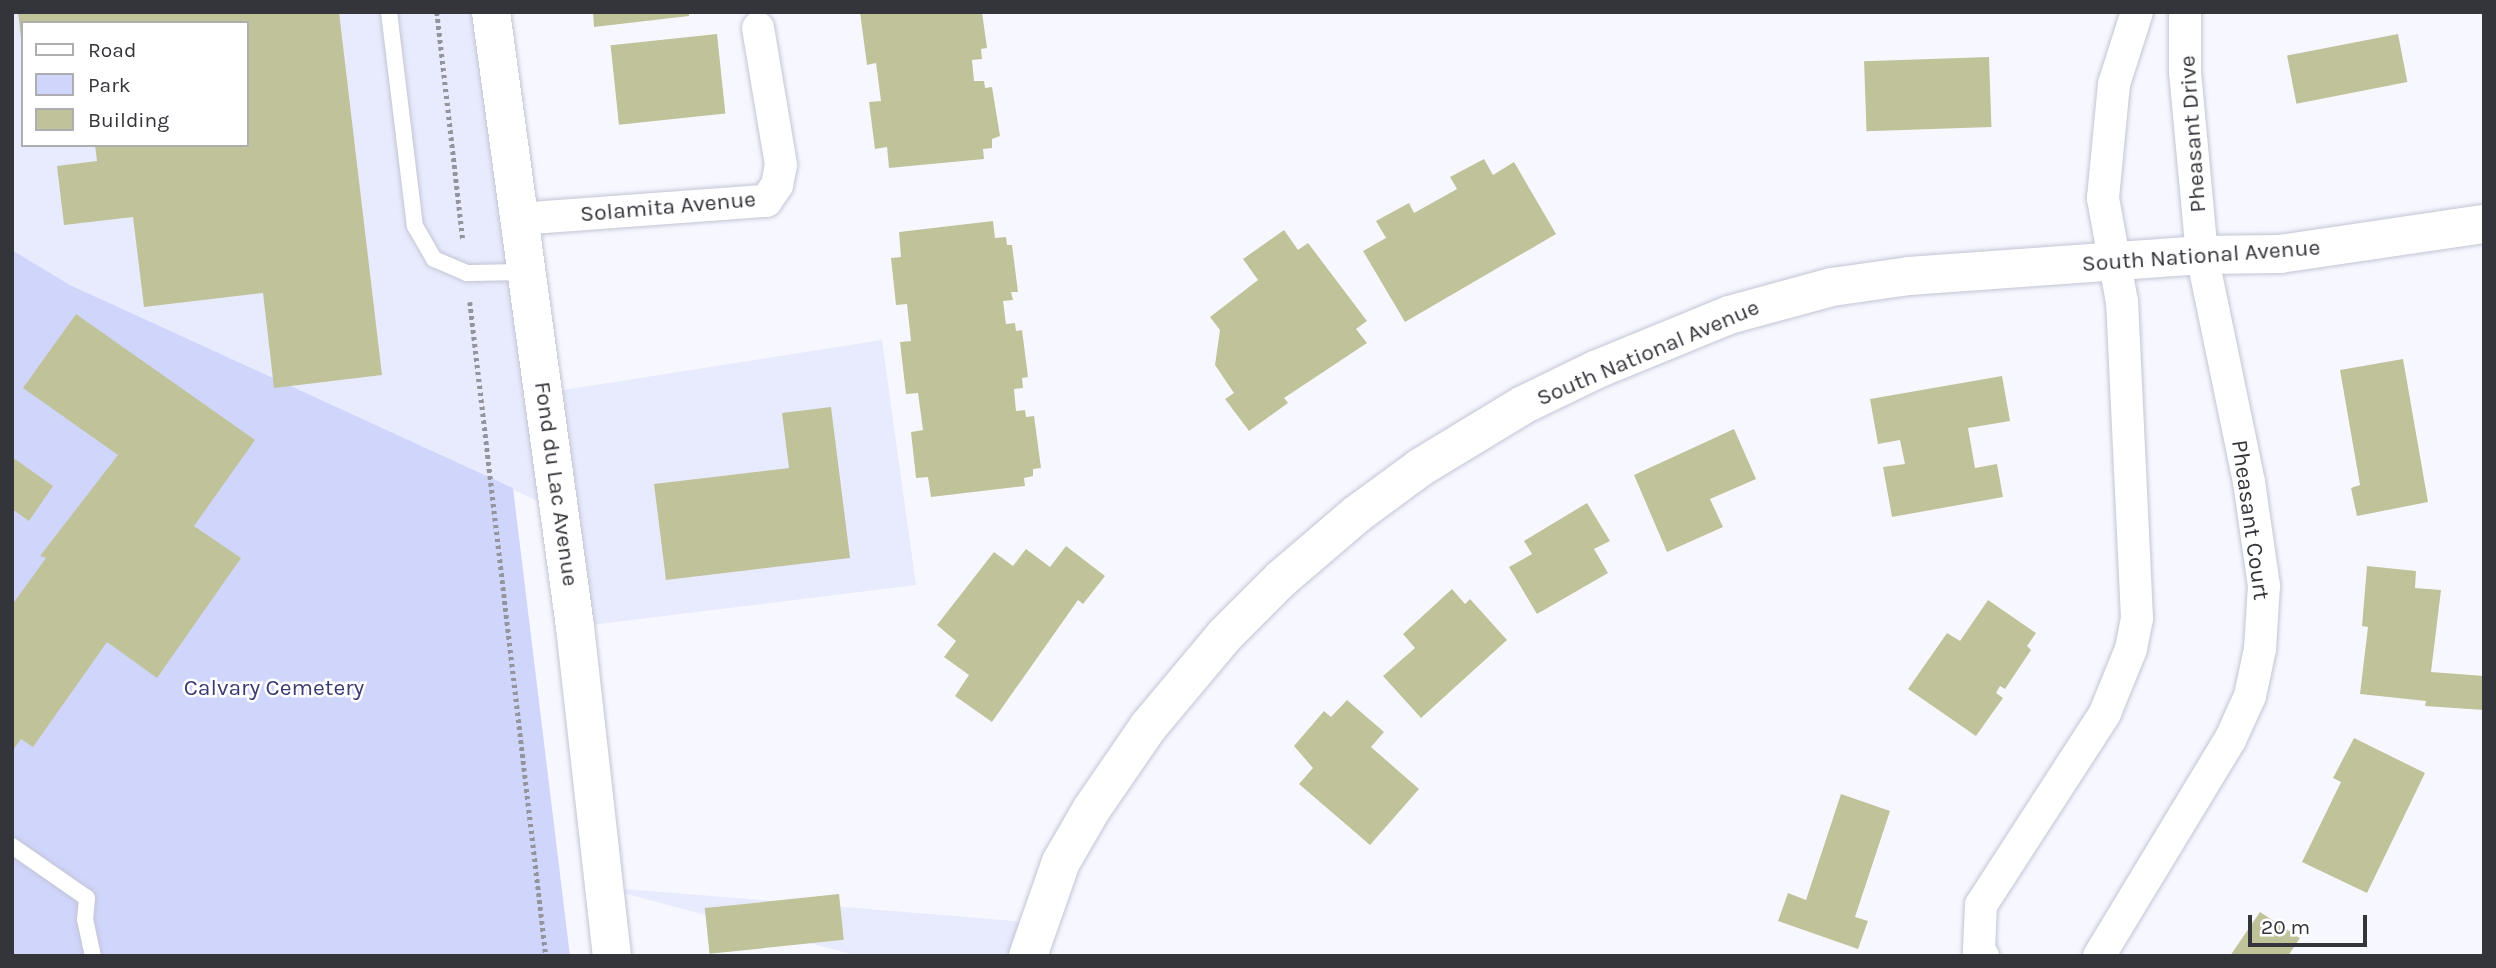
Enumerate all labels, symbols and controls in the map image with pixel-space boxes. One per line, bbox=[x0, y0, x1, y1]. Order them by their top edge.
legend bbox=[21, 21, 248, 147]
text: Road bbox=[88, 38, 136, 62]
street label: Pheasant Drive bbox=[2174, 54, 2212, 214]
text: Park bbox=[88, 73, 131, 97]
text: Building bbox=[88, 108, 169, 132]
street label: Solamita Avenue bbox=[579, 186, 757, 228]
street label: South National Avenue bbox=[2081, 234, 2321, 278]
street label: South National Avenue bbox=[1533, 294, 1763, 412]
street label: Fond du Lac Avenue bbox=[528, 380, 584, 588]
street label: Pheasant Court bbox=[2225, 438, 2275, 602]
park label: Calvary Cemetery bbox=[184, 674, 364, 702]
scale bar bbox=[2251, 902, 2370, 946]
text: 20 m bbox=[2261, 915, 2310, 939]

